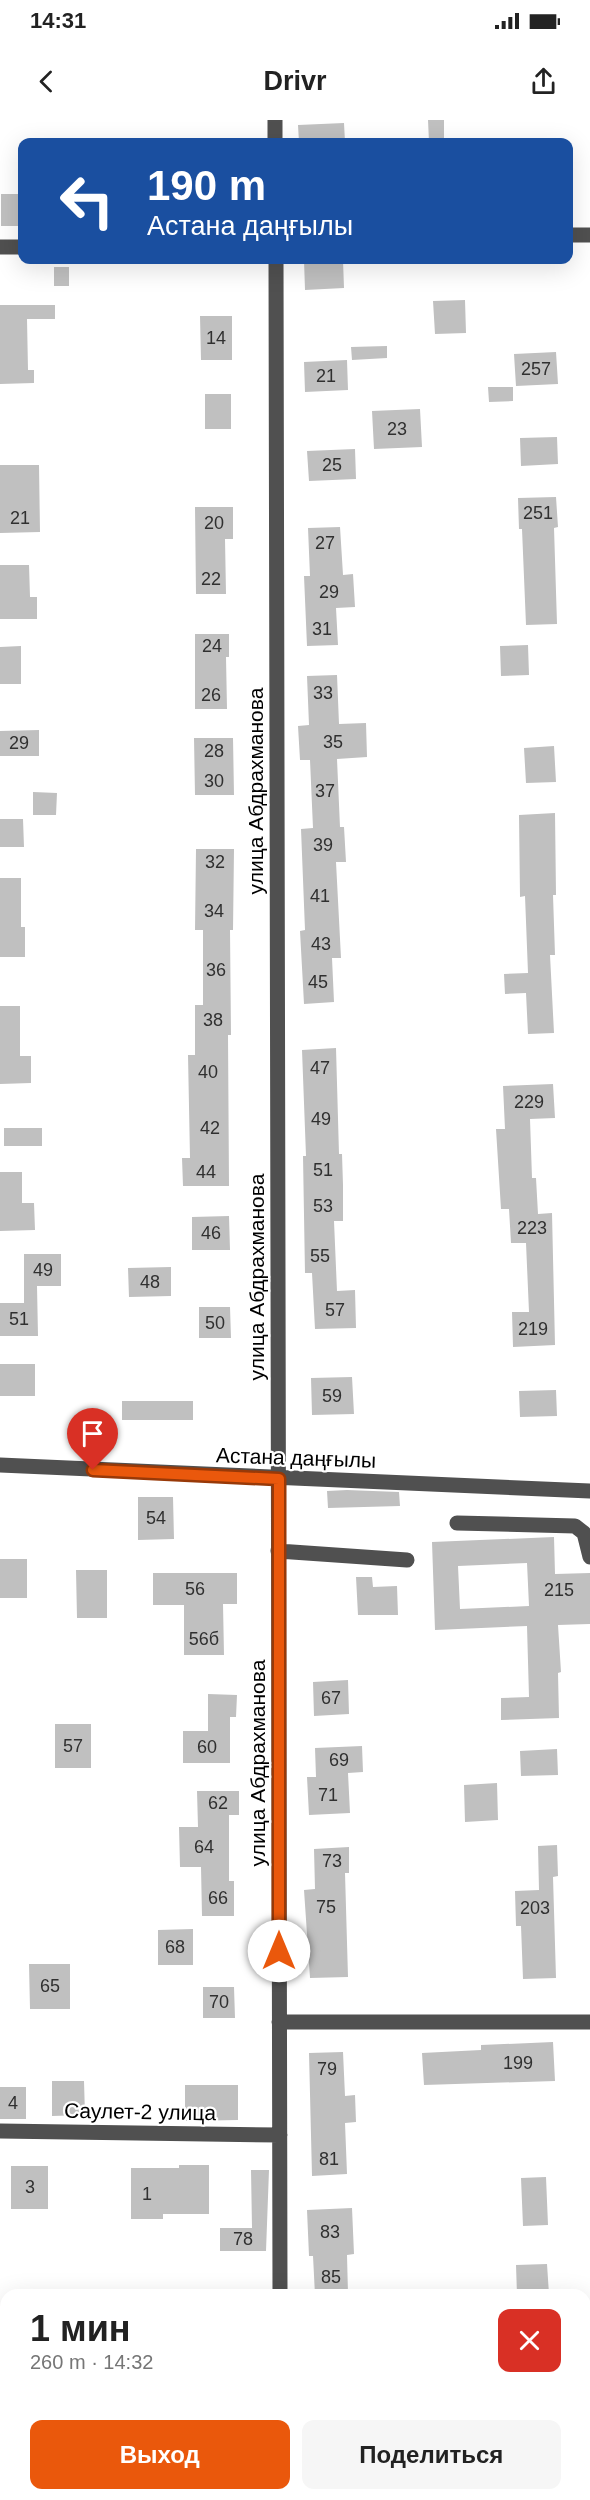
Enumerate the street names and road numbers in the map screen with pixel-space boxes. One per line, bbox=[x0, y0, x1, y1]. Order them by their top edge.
street label: улица Абдрахманова bbox=[244, 687, 267, 894]
street label: улица Абдрахманова bbox=[245, 1173, 268, 1380]
street label: Астана даңғылы bbox=[216, 1443, 377, 1472]
street label: улица Абдрахманова bbox=[246, 1659, 269, 1866]
street label: Саулет-2 улица bbox=[64, 2099, 216, 2124]

